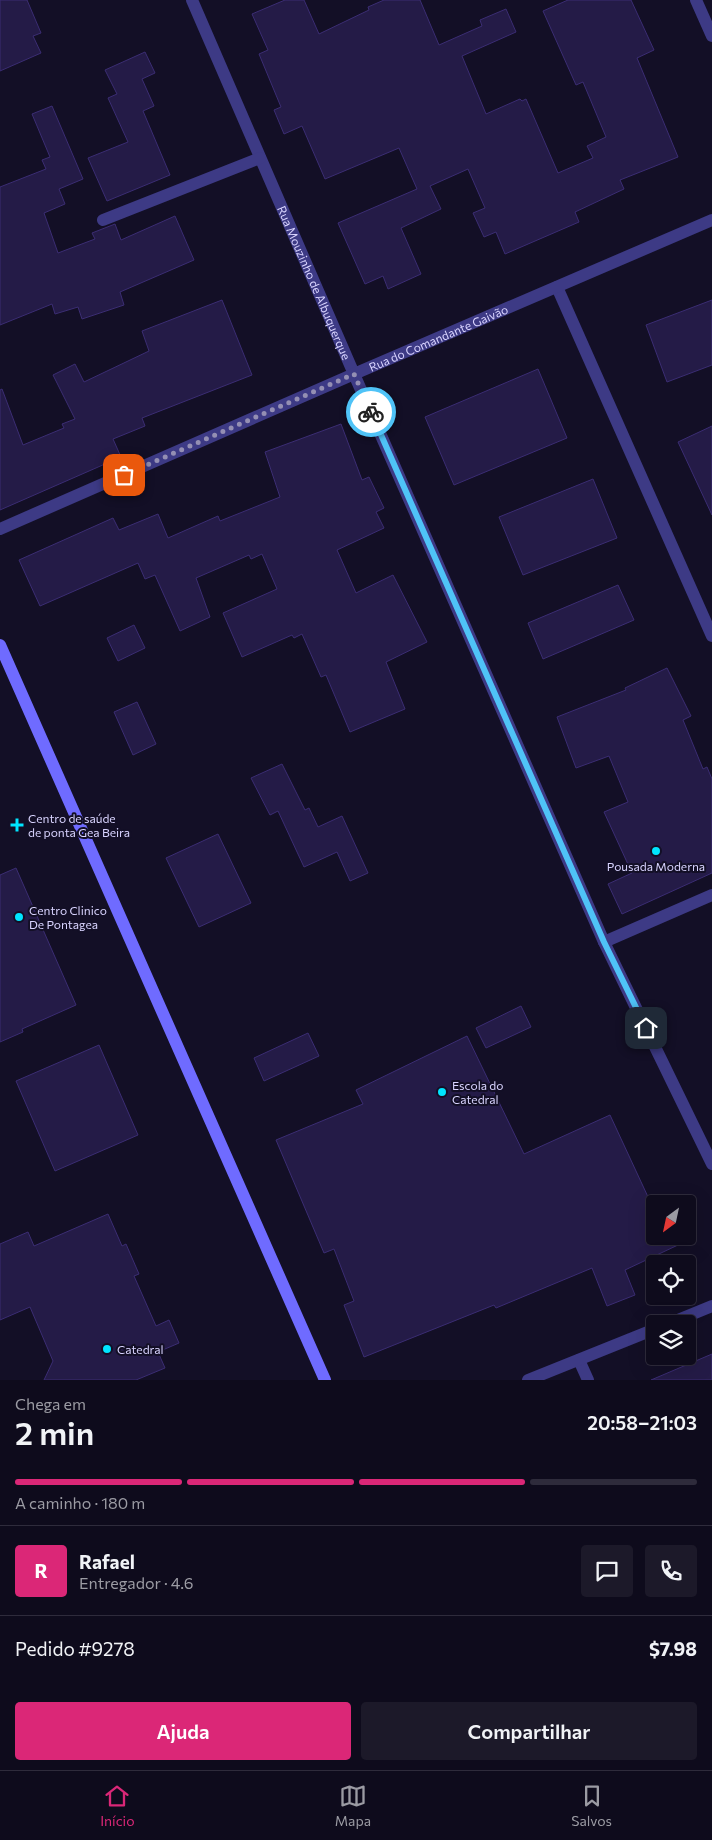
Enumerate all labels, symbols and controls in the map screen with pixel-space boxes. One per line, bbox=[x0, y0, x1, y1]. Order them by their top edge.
street label: Rua Mouzinho de Albuquerque bbox=[275, 203, 354, 362]
street label: Rua do Comandante Gaivão bbox=[366, 302, 510, 374]
courier bbox=[346, 387, 396, 437]
icon: bike bbox=[357, 398, 385, 426]
pin bbox=[103, 454, 145, 496]
icon: bag bbox=[110, 461, 138, 489]
place label: Centro de saúde de ponta Gea Beira bbox=[28, 811, 130, 839]
marker: Centro de saúde de ponta Gea Beira bbox=[10, 818, 24, 832]
marker: Pousada Moderna bbox=[650, 845, 662, 857]
place label: Pousada Moderna bbox=[607, 859, 705, 873]
place label: Centro Clinico De Pontagea bbox=[29, 903, 107, 931]
marker: Centro Clinico De Pontagea bbox=[13, 911, 25, 923]
pin bbox=[625, 1007, 667, 1049]
icon: home bbox=[632, 1014, 660, 1042]
place label: Escola do Catedral bbox=[452, 1078, 503, 1106]
marker: Escola do Catedral bbox=[436, 1086, 448, 1098]
north arrow bbox=[646, 1195, 696, 1245]
map controls bbox=[646, 1195, 696, 1365]
button: locate bbox=[646, 1255, 696, 1305]
button: layers bbox=[646, 1315, 696, 1365]
place label: Catedral bbox=[117, 1342, 164, 1356]
marker: Catedral bbox=[101, 1343, 113, 1355]
text: Chega em bbox=[15, 1394, 86, 1413]
text: 20:58–21:03 bbox=[587, 1411, 697, 1434]
text: 2 min bbox=[15, 1412, 94, 1452]
text: A caminho · 180 m bbox=[15, 1493, 145, 1512]
button: chat bbox=[581, 1545, 633, 1597]
button: phone bbox=[645, 1545, 697, 1597]
text: Rafael bbox=[79, 1550, 135, 1573]
text: R bbox=[34, 1559, 48, 1582]
text: Entregador · 4.6 bbox=[79, 1573, 194, 1592]
text: Pedido #9278 bbox=[15, 1637, 135, 1660]
text: $7.98 bbox=[649, 1637, 697, 1660]
button: Ajuda bbox=[15, 1702, 351, 1760]
button: Compartilhar bbox=[361, 1702, 697, 1760]
tab: Início bbox=[100, 1782, 135, 1829]
tab: Mapa bbox=[335, 1782, 371, 1829]
tab: Salvos bbox=[571, 1782, 612, 1829]

